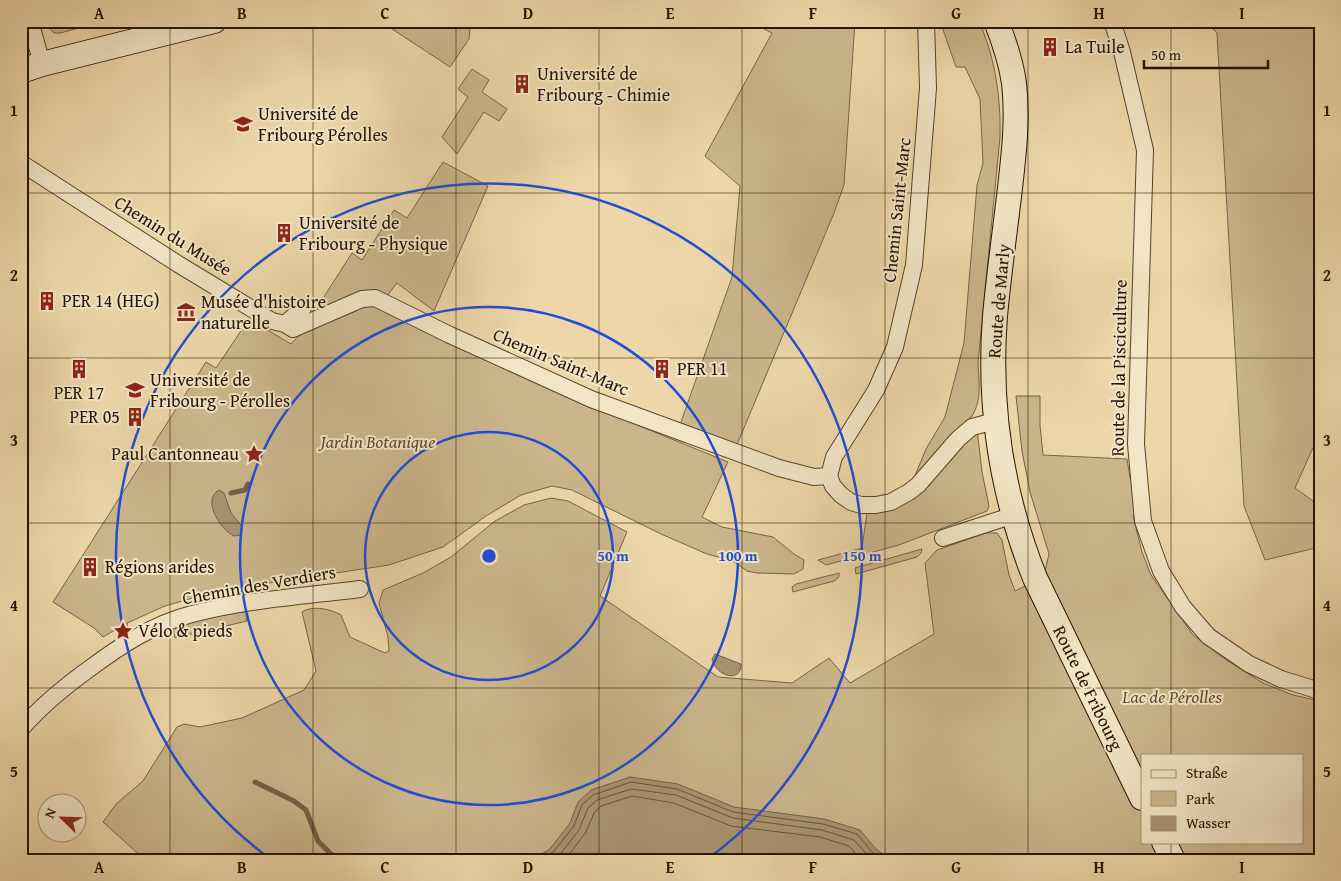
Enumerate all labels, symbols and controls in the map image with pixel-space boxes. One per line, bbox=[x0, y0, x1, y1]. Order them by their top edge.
text: A bbox=[94, 1, 105, 25]
text: B bbox=[237, 1, 247, 25]
text: C bbox=[380, 1, 390, 25]
text: D bbox=[523, 1, 533, 25]
text: E bbox=[666, 1, 675, 25]
text: F bbox=[809, 1, 817, 25]
text: G bbox=[951, 1, 961, 25]
text: H bbox=[1093, 1, 1105, 25]
text: I bbox=[1239, 1, 1245, 25]
place label: La Tuile bbox=[1065, 33, 1125, 60]
building icon: La Tuile bbox=[1039, 36, 1061, 58]
scale bar bbox=[1144, 38, 1267, 70]
text: 50 m bbox=[1151, 44, 1182, 65]
place label: Université de Fribourg - Chimie bbox=[537, 60, 670, 108]
building icon: Université de Fribourg - Chimie bbox=[511, 73, 533, 95]
text: 1 bbox=[10, 98, 18, 122]
text: 1 bbox=[1323, 98, 1331, 122]
place label: Université de Fribourg Pérolles bbox=[258, 100, 388, 148]
school or university icon: Université de Fribourg Pérolles bbox=[232, 113, 254, 135]
street label: Chemin Saint-Marc bbox=[875, 136, 918, 284]
street label: Chemin du Musée bbox=[109, 189, 237, 283]
place label: Université de Fribourg - Physique bbox=[299, 209, 448, 257]
building icon: Université de Fribourg - Physique bbox=[273, 222, 295, 244]
street label: Route de Marly bbox=[980, 243, 1017, 359]
text: 2 bbox=[10, 263, 18, 287]
text: 2 bbox=[1323, 263, 1331, 287]
street label: Route de la Pisciculture bbox=[1103, 279, 1134, 457]
place label: PER 14 (HEG) bbox=[62, 287, 160, 314]
place label: Musée d'histoire naturelle bbox=[201, 288, 326, 336]
building icon: PER 14 (HEG) bbox=[36, 290, 58, 312]
museum icon: Musée d'histoire naturelle bbox=[175, 301, 197, 323]
street label: Chemin Saint-Marc bbox=[489, 321, 633, 402]
place label: PER 11 bbox=[677, 355, 727, 382]
building icon: PER 17 bbox=[68, 358, 90, 380]
building icon: PER 11 bbox=[651, 358, 673, 380]
place label: Université de Fribourg - Pérolles bbox=[150, 366, 290, 414]
place label: PER 17 bbox=[54, 379, 104, 406]
school or university icon: Université de Fribourg - Pérolles bbox=[124, 379, 146, 401]
place label: PER 05 bbox=[70, 403, 120, 430]
building icon: PER 05 bbox=[124, 406, 146, 428]
text: 3 bbox=[10, 428, 18, 452]
park label: Jardin Botanique bbox=[317, 428, 436, 455]
text: 3 bbox=[1323, 428, 1331, 452]
place label: Paul Cantonneau bbox=[111, 440, 239, 467]
place icon: Paul Cantonneau bbox=[243, 443, 265, 465]
text: 50 m bbox=[597, 545, 629, 566]
text: 100 m bbox=[718, 545, 758, 566]
text: 150 m bbox=[842, 545, 882, 566]
centre of rings bbox=[480, 547, 498, 565]
place label: Régions arides bbox=[105, 553, 214, 580]
building icon: Régions arides bbox=[79, 556, 101, 578]
street label: Chemin des Verdiers bbox=[180, 558, 338, 611]
text: 4 bbox=[10, 593, 18, 617]
text: 4 bbox=[1323, 593, 1331, 617]
place label: Vélo & pieds bbox=[138, 617, 233, 644]
place icon: Vélo & pieds bbox=[112, 620, 134, 642]
street label: Route de Fribourg bbox=[1047, 621, 1130, 755]
park label: Lac de Pérolles bbox=[1121, 683, 1222, 710]
legend bbox=[1141, 754, 1304, 844]
text: 5 bbox=[10, 759, 18, 783]
text: 5 bbox=[1323, 759, 1331, 783]
text: Straße bbox=[1186, 762, 1228, 783]
text: Park bbox=[1186, 788, 1215, 809]
north arrow bbox=[38, 794, 88, 844]
text: N bbox=[39, 804, 61, 821]
text: Wasser bbox=[1186, 812, 1230, 833]
text: A bbox=[94, 855, 105, 879]
text: B bbox=[237, 855, 247, 879]
text: C bbox=[380, 855, 390, 879]
text: D bbox=[523, 855, 533, 879]
text: E bbox=[666, 855, 675, 879]
text: F bbox=[809, 855, 817, 879]
text: G bbox=[951, 855, 961, 879]
text: H bbox=[1093, 855, 1105, 879]
text: I bbox=[1239, 855, 1245, 879]

